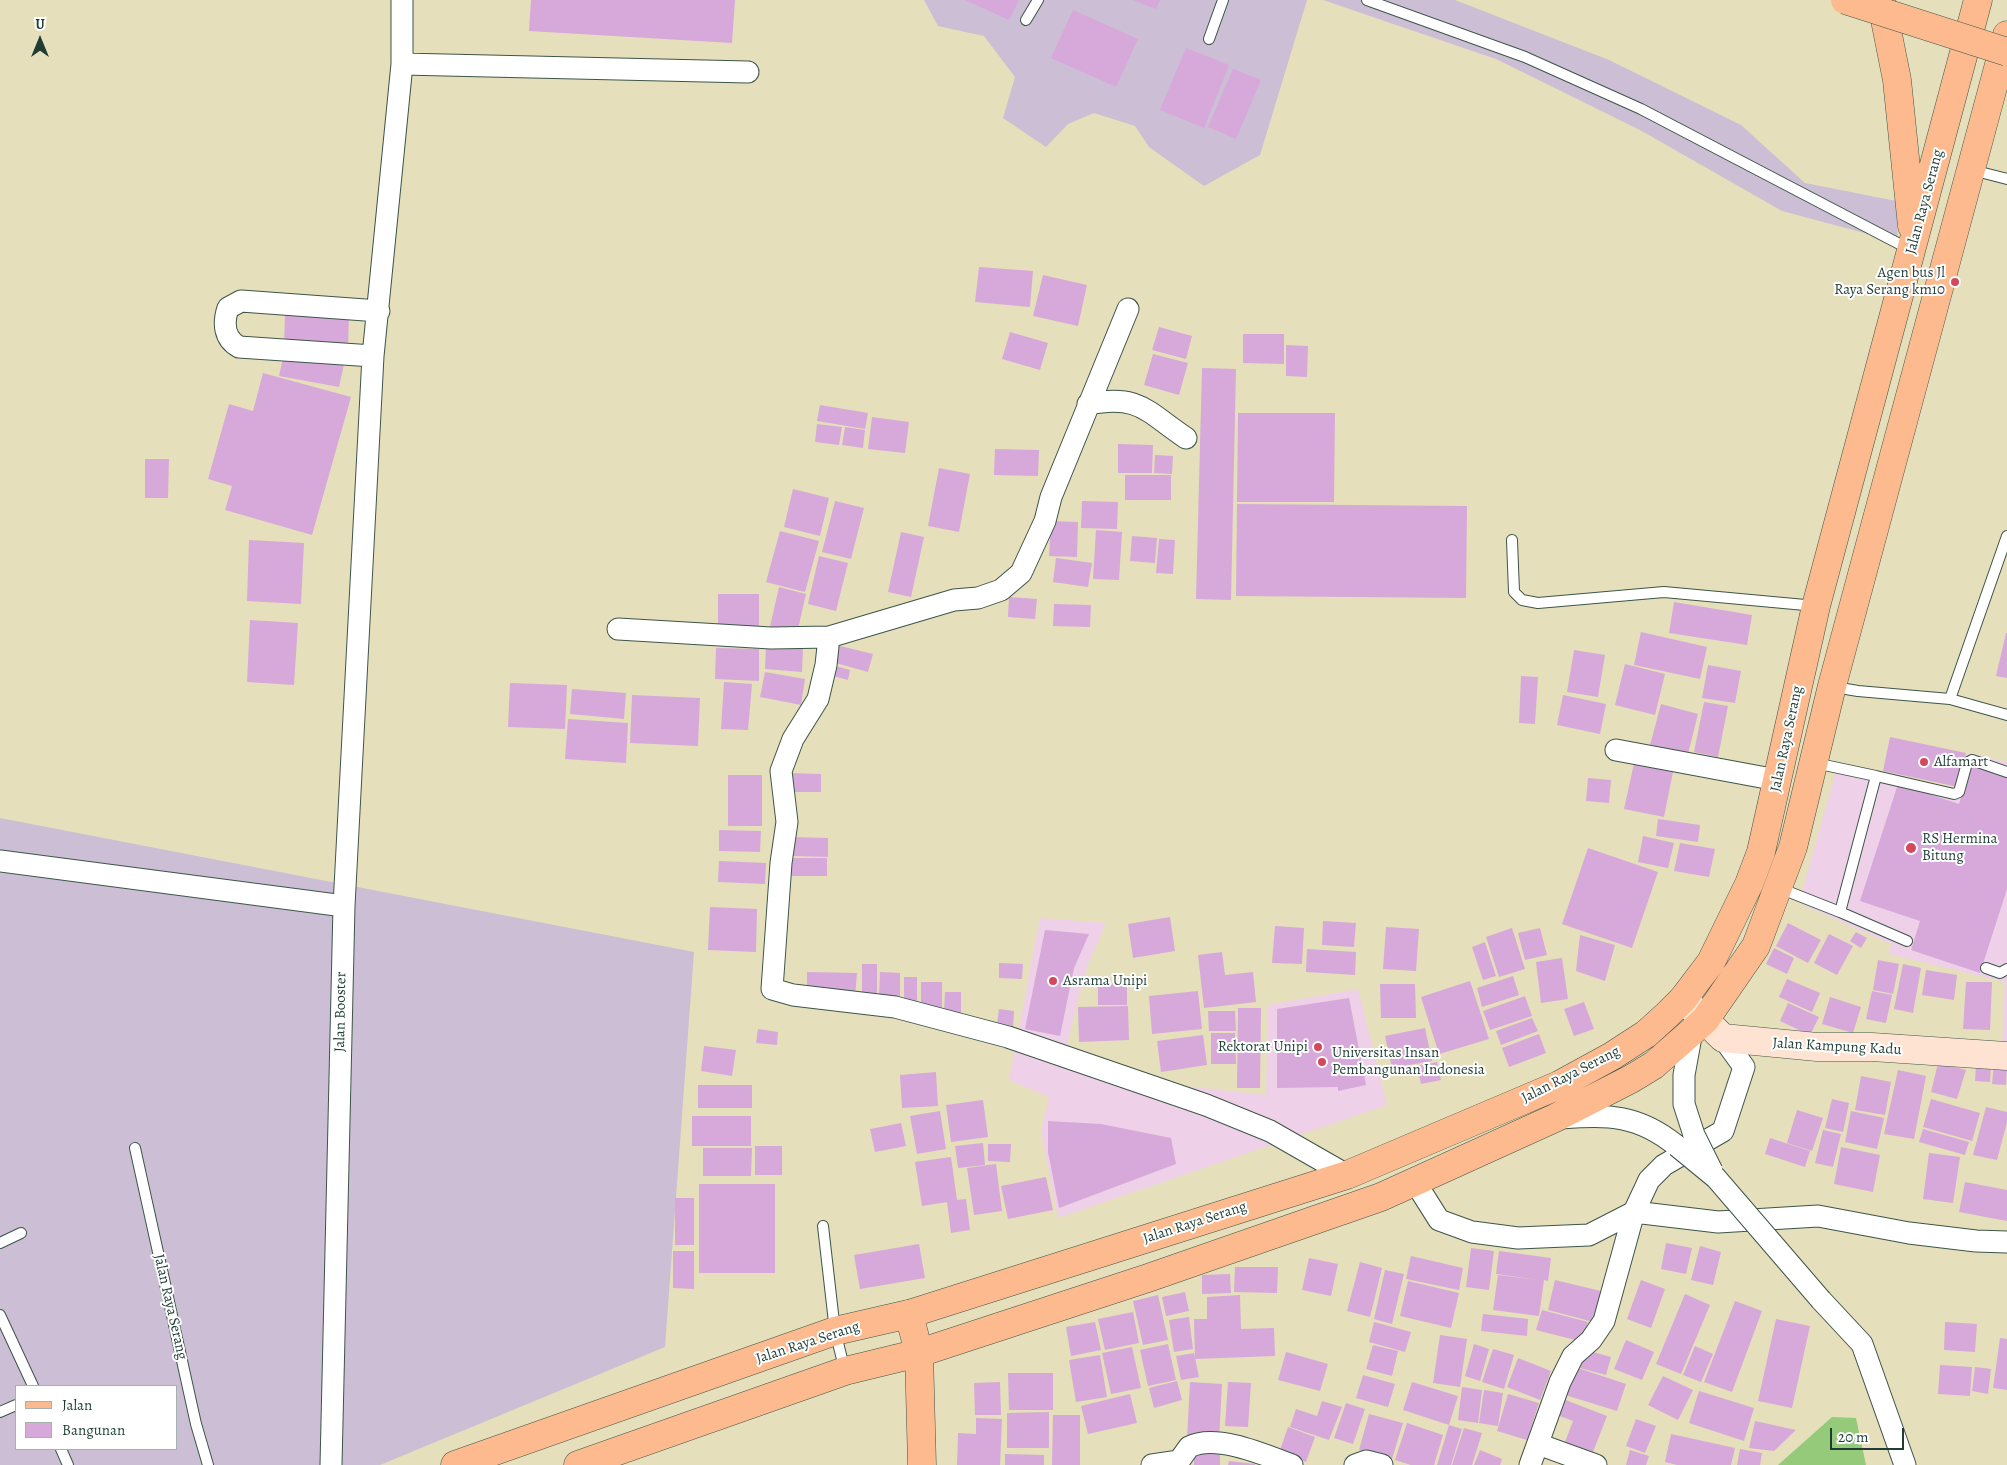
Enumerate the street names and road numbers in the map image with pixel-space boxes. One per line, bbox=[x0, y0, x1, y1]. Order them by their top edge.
street label: Jalan Raya Serang bbox=[1902, 148, 1948, 256]
street label: Jalan Raya Serang bbox=[1767, 684, 1807, 794]
street label: Jalan Booster bbox=[331, 972, 351, 1052]
street label: Jalan Kampung Kadu bbox=[1772, 1035, 1902, 1059]
street label: Jalan Raya Serang bbox=[1519, 1042, 1623, 1108]
street label: Jalan Raya Serang bbox=[1141, 1198, 1249, 1248]
street label: Jalan Raya Serang bbox=[149, 1252, 191, 1362]
street label: Jalan Raya Serang bbox=[754, 1318, 862, 1368]

